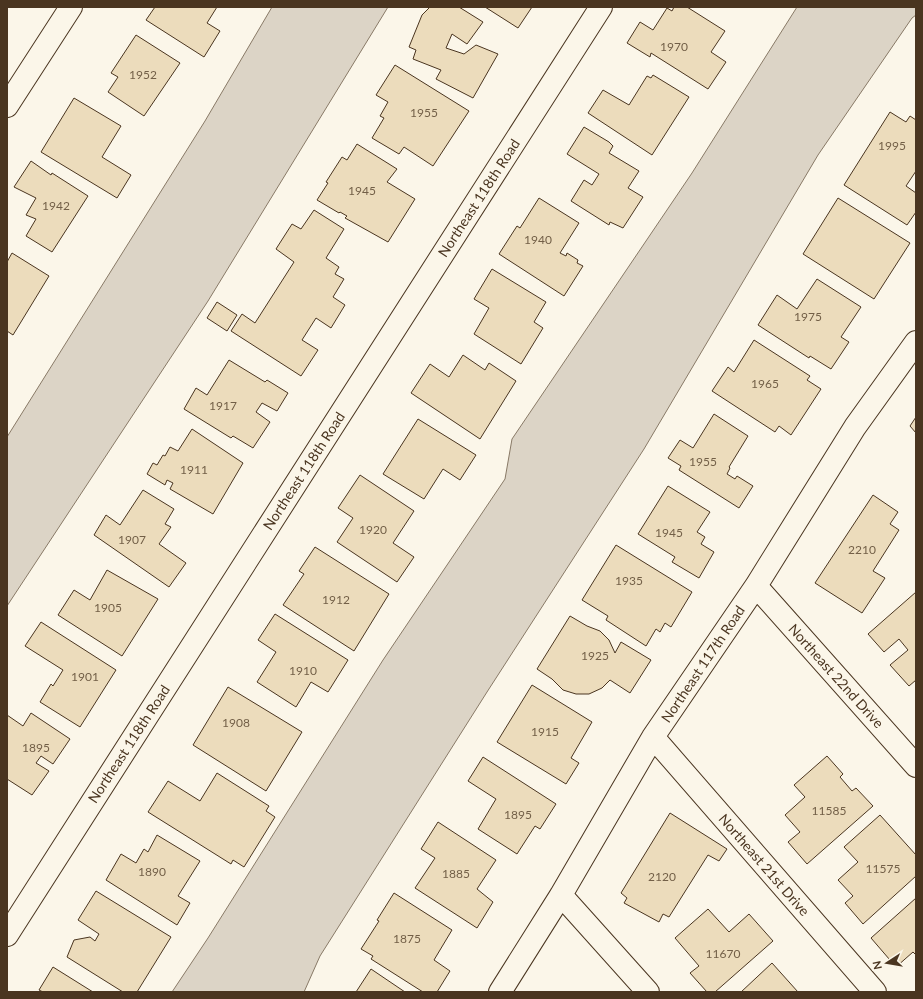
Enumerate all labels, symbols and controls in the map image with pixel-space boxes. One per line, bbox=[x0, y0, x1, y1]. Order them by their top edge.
house number: 1970 bbox=[660, 39, 688, 54]
house number: 1952 bbox=[129, 67, 157, 82]
house number: 1955 bbox=[410, 105, 438, 120]
street label: Northeast 118th Road bbox=[434, 136, 523, 260]
house number: 1995 bbox=[878, 138, 906, 153]
house number: 1945 bbox=[348, 183, 376, 198]
house number: 1942 bbox=[42, 198, 70, 213]
house number: 1940 bbox=[524, 232, 552, 247]
house number: 1975 bbox=[794, 309, 822, 324]
house number: 1965 bbox=[751, 376, 779, 391]
house number: 1917 bbox=[209, 398, 237, 413]
street label: Northeast 118th Road bbox=[259, 409, 348, 533]
house number: 1955 bbox=[689, 454, 717, 469]
house number: 1911 bbox=[180, 462, 208, 477]
house number: 1920 bbox=[359, 522, 387, 537]
house number: 1945 bbox=[655, 525, 683, 540]
house number: 1907 bbox=[118, 532, 146, 547]
house number: 2210 bbox=[848, 542, 876, 557]
house number: 1935 bbox=[615, 573, 643, 588]
house number: 1912 bbox=[322, 592, 350, 607]
house number: 1905 bbox=[94, 600, 122, 615]
street label: Northeast 117th Road bbox=[657, 602, 748, 725]
street label: Northeast 22nd Drive bbox=[785, 620, 888, 731]
house number: 1925 bbox=[581, 648, 609, 663]
house number: 1910 bbox=[289, 663, 317, 678]
house number: 1901 bbox=[71, 669, 99, 684]
street label: Northeast 118th Road bbox=[84, 682, 173, 806]
house number: 1908 bbox=[222, 715, 250, 730]
house number: 1915 bbox=[531, 724, 559, 739]
house number: 1895 bbox=[22, 740, 50, 755]
house number: 11585 bbox=[812, 803, 846, 818]
house number: 1895 bbox=[504, 807, 532, 822]
street label: Northeast 21st Drive bbox=[715, 810, 813, 919]
house number: 11575 bbox=[866, 861, 900, 876]
house number: 1890 bbox=[138, 864, 166, 879]
house number: 1885 bbox=[442, 866, 470, 881]
house number: 2120 bbox=[648, 869, 676, 884]
house number: 1875 bbox=[393, 931, 421, 946]
north arrow bbox=[867, 943, 907, 983]
house number: 11670 bbox=[706, 946, 740, 961]
text: N bbox=[869, 960, 884, 971]

